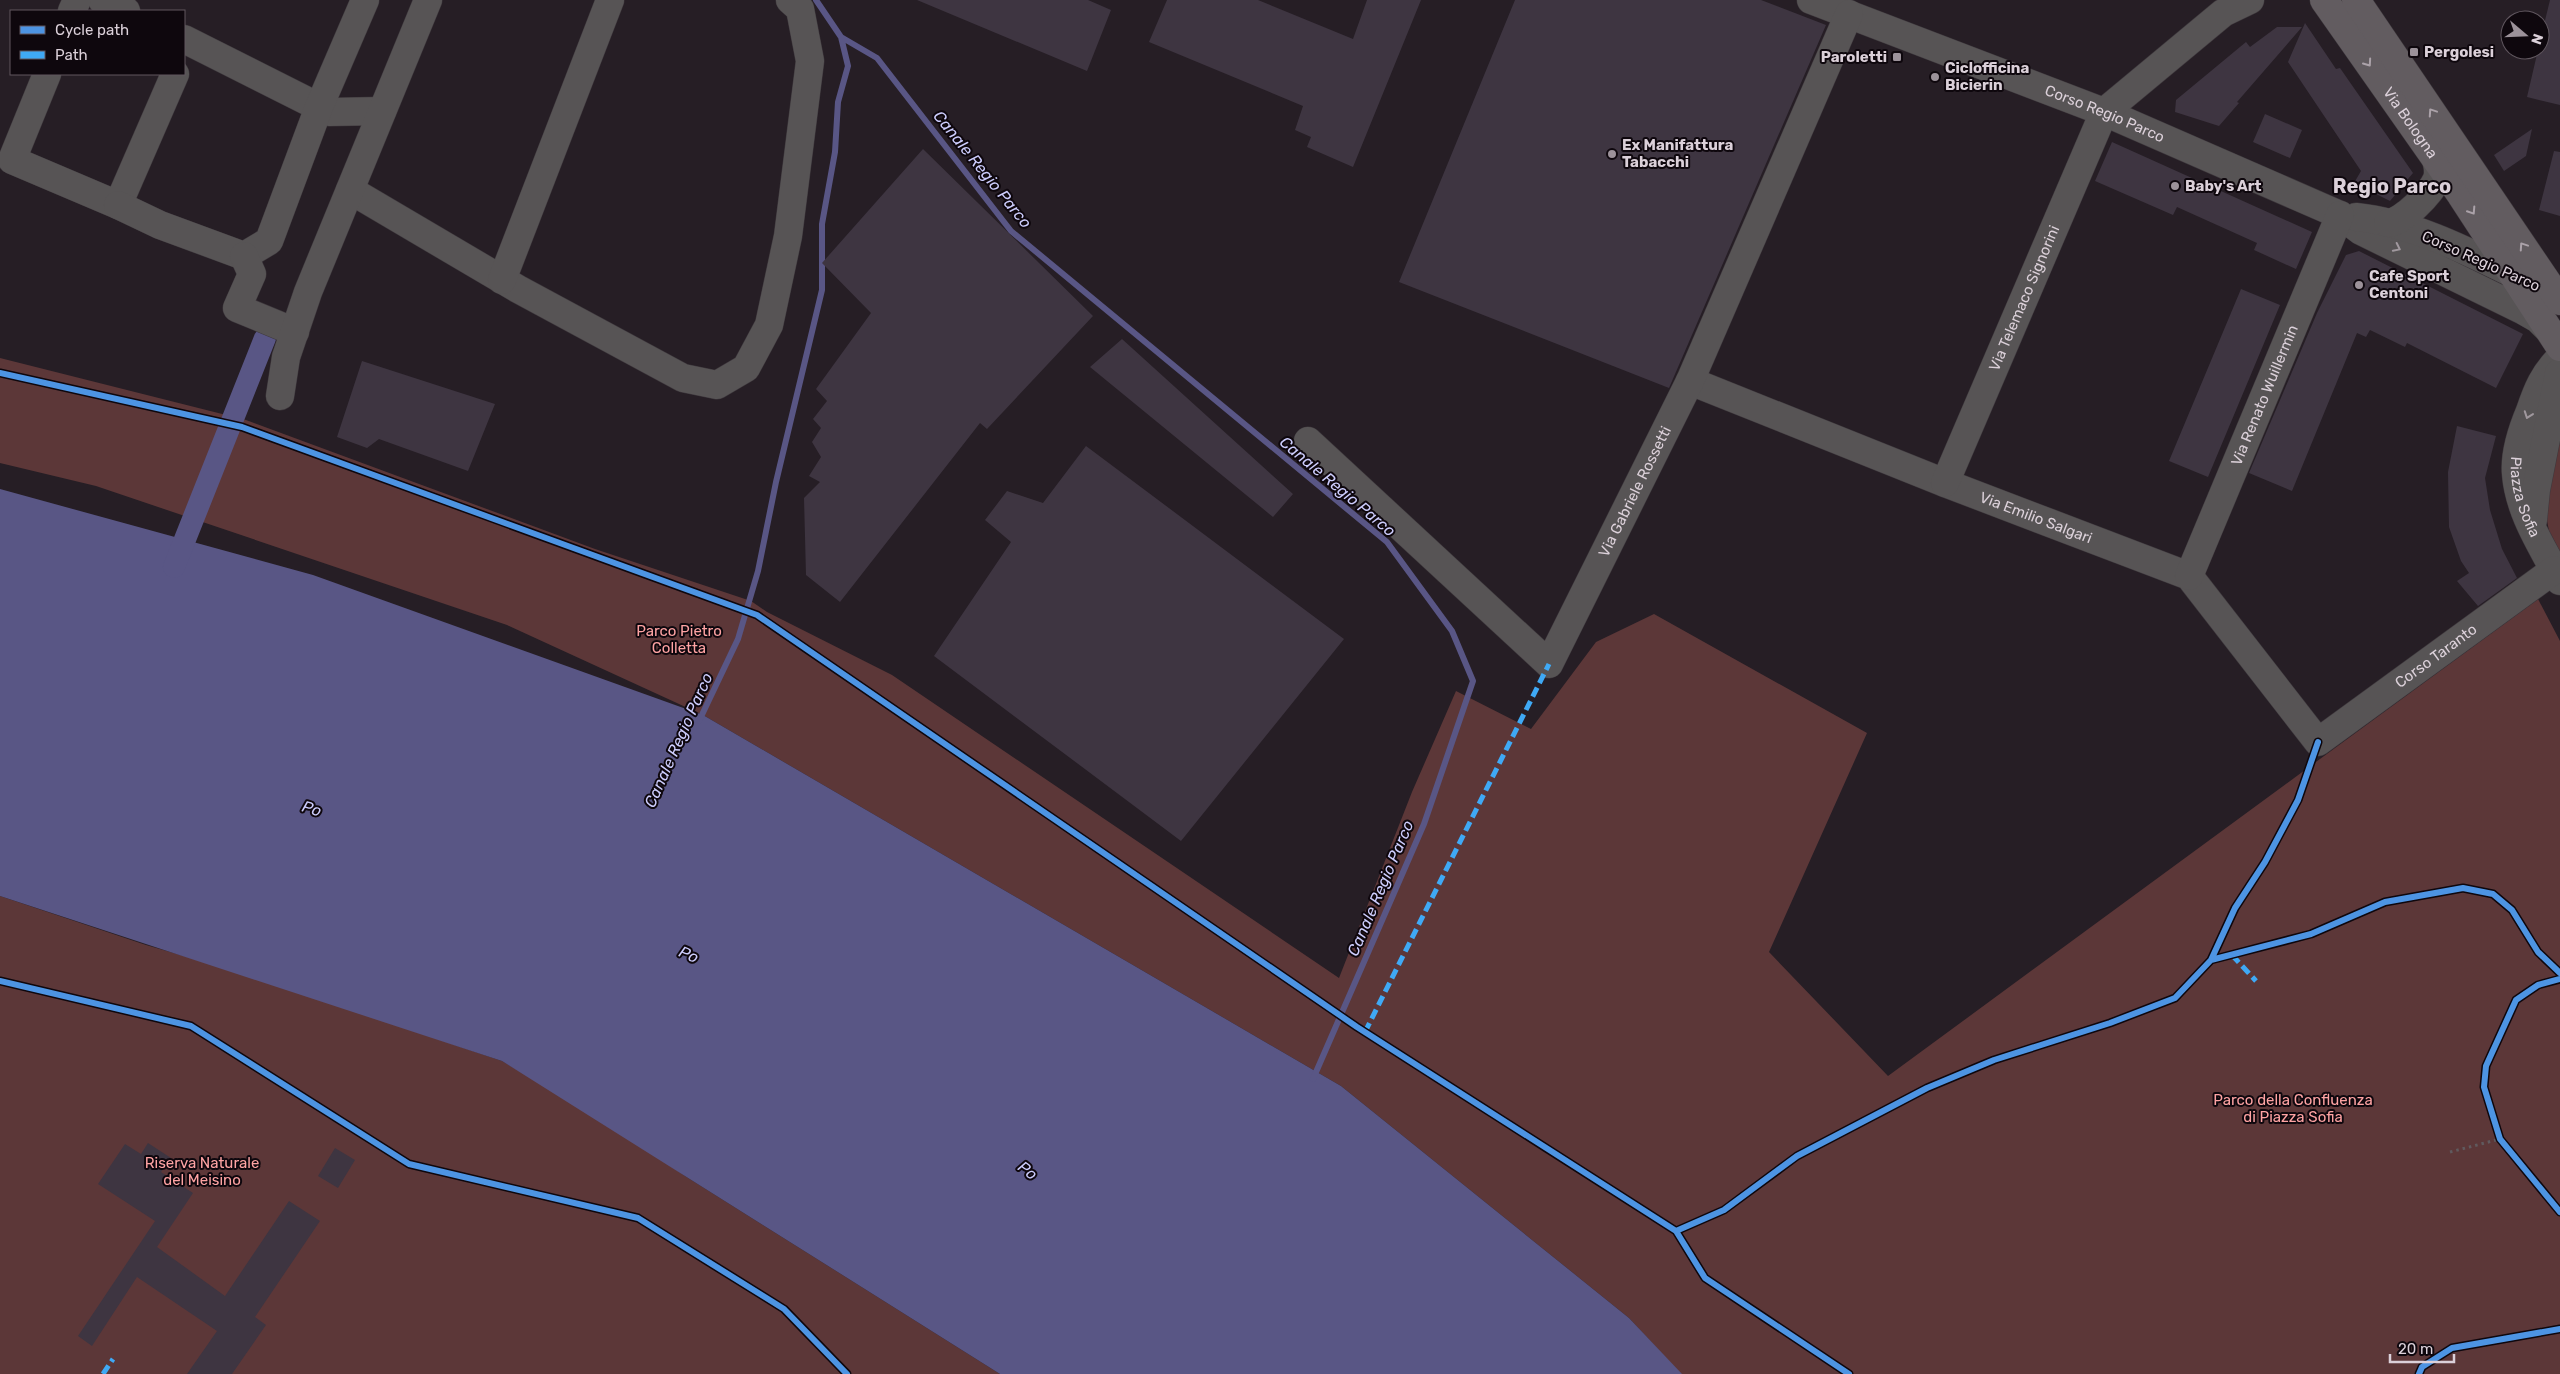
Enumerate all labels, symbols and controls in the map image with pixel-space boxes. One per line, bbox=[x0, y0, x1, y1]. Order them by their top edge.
legend bbox=[10, 10, 185, 75]
north arrow bbox=[2500, 10, 2550, 60]
text: Cycle path bbox=[55, 21, 129, 39]
text: N bbox=[2527, 32, 2546, 47]
place label: Pergolesi bbox=[2424, 43, 2494, 61]
text: Path bbox=[55, 46, 88, 64]
marker: Pergolesi bbox=[2408, 46, 2420, 58]
place label: Paroletti bbox=[1821, 48, 1887, 66]
marker: Paroletti bbox=[1891, 51, 1903, 63]
one-way arrow bbox=[2362, 58, 2371, 67]
place label: Ciclofficina Bicierin bbox=[1945, 59, 2029, 94]
marker: Ciclofficina Bicierin bbox=[1929, 71, 1941, 83]
street label: Corso Regio Parco bbox=[2042, 81, 2167, 146]
street label: Via Bologna bbox=[2379, 84, 2441, 162]
water label: Canale Regio Parco bbox=[929, 107, 1036, 232]
one-way arrow bbox=[2428, 108, 2438, 117]
place label: Ex Manifattura Tabacchi bbox=[1622, 136, 1733, 171]
marker: Ex Manifattura Tabacchi bbox=[1606, 148, 1618, 160]
district label: Regio Parco bbox=[2333, 174, 2451, 198]
place label: Baby's Art bbox=[2185, 177, 2262, 195]
marker: Baby's Art bbox=[2169, 180, 2181, 192]
one-way arrow bbox=[2465, 206, 2475, 215]
street label: Via Telemaco Signorini bbox=[1985, 223, 2063, 374]
street label: Corso Regio Parco bbox=[2419, 227, 2543, 295]
one-way arrow bbox=[2392, 242, 2401, 252]
one-way arrow bbox=[2520, 243, 2529, 252]
place label: Cafe Sport Centoni bbox=[2369, 267, 2449, 302]
marker: Cafe Sport Centoni bbox=[2353, 279, 2365, 291]
street label: Via Renato Wuillermin bbox=[2227, 322, 2302, 468]
one-way arrow bbox=[2524, 410, 2534, 418]
street label: Via Gabriele Rossetti bbox=[1595, 423, 1675, 560]
water label: Canale Regio Parco bbox=[1276, 432, 1399, 540]
street label: Piazza Sofia bbox=[2507, 456, 2544, 540]
street label: Via Emilio Salgari bbox=[1977, 488, 2095, 547]
street label: Corso Taranto bbox=[2392, 620, 2480, 692]
park label: Parco Pietro Colletta bbox=[636, 622, 722, 657]
water label: Canale Regio Parco bbox=[640, 670, 717, 810]
water label: Po bbox=[300, 797, 324, 820]
water label: Canale Regio Parco bbox=[1343, 818, 1418, 959]
water label: Po bbox=[676, 942, 701, 967]
park label: Parco della Confluenza di Piazza Sofia bbox=[2213, 1091, 2373, 1126]
park label: Riserva Naturale del Meisino bbox=[145, 1154, 259, 1189]
water label: Po bbox=[1014, 1157, 1041, 1184]
scale bar bbox=[2390, 1332, 2454, 1364]
text: 20 m bbox=[2398, 1340, 2433, 1358]

